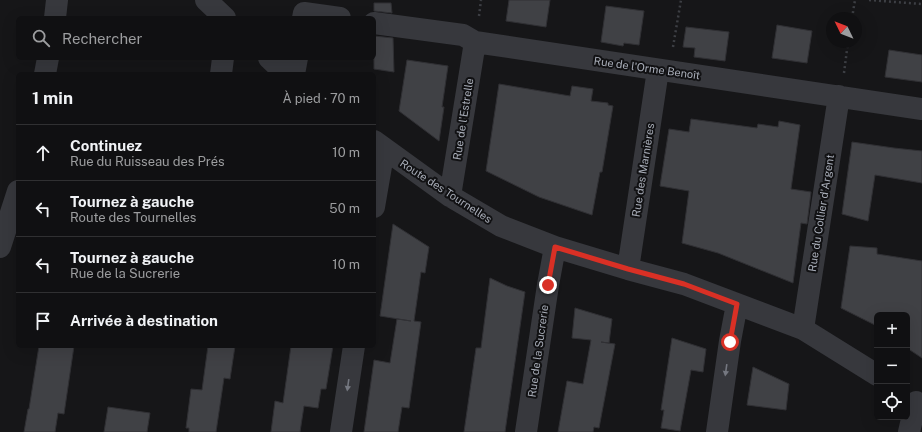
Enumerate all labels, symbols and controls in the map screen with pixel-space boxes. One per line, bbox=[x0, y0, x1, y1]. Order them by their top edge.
north arrow bbox=[826, 12, 862, 48]
search box bbox=[16, 16, 376, 60]
icon: search bbox=[30, 27, 52, 49]
text: Rechercher bbox=[62, 30, 142, 47]
street label: Rue de l'Orme Benoît bbox=[593, 55, 701, 81]
street label: Rue de l'Estrelle bbox=[451, 77, 475, 161]
text: 1 min bbox=[32, 88, 73, 108]
text: À pied · 70 m bbox=[282, 91, 360, 106]
street label: Rue des Marnières bbox=[630, 122, 656, 218]
text: Continuez bbox=[70, 137, 142, 154]
icon: ahead bbox=[32, 142, 54, 164]
text: 10 m bbox=[332, 145, 360, 160]
text: Rue du Ruisseau des Prés bbox=[70, 154, 225, 169]
street label: Rue du Collier d'Argent bbox=[806, 154, 836, 272]
street label: Route des Tournelles bbox=[398, 157, 494, 225]
text: Tournez à gauche bbox=[70, 193, 194, 210]
icon: left bbox=[32, 198, 54, 220]
text: 50 m bbox=[329, 201, 360, 216]
text: Route des Tournelles bbox=[70, 210, 196, 225]
text: Tournez à gauche bbox=[70, 249, 194, 266]
icon: left bbox=[32, 254, 54, 276]
text: 10 m bbox=[332, 257, 360, 272]
text: Rue de la Sucrerie bbox=[70, 266, 180, 281]
route end bbox=[539, 276, 557, 294]
street label: Rue de la Sucrerie bbox=[526, 304, 550, 398]
icon: arrive bbox=[32, 310, 54, 332]
text: Arrivée à destination bbox=[70, 312, 218, 329]
map controls bbox=[874, 312, 910, 420]
button: + bbox=[874, 312, 910, 348]
route start bbox=[721, 333, 739, 351]
button: − bbox=[874, 348, 910, 384]
one-way arrow bbox=[723, 364, 729, 377]
one-way arrow bbox=[345, 379, 351, 391]
button: locate bbox=[874, 384, 910, 420]

